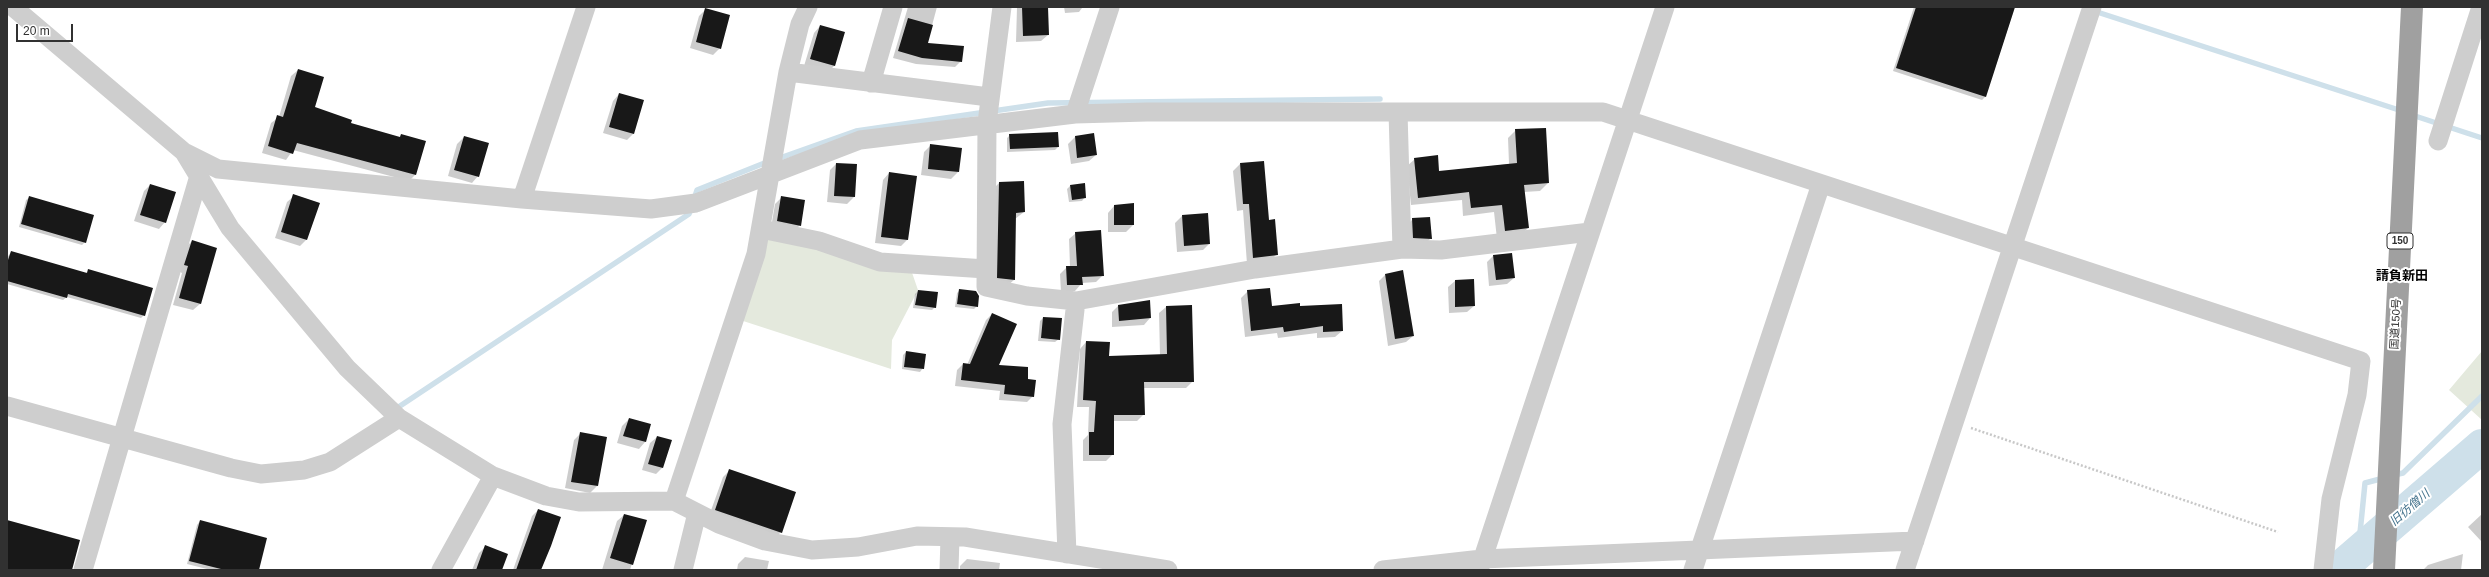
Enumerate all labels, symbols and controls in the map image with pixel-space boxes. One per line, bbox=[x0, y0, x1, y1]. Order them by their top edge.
scale bar bbox=[18, 16, 75, 42]
text: 20 m bbox=[23, 24, 50, 38]
road number: 150 bbox=[2387, 233, 2413, 249]
district label: 請負新田 bbox=[2376, 268, 2428, 284]
street label: 国道150号 bbox=[2388, 298, 2404, 350]
water label: 旧彷僧川 bbox=[2387, 487, 2433, 529]

